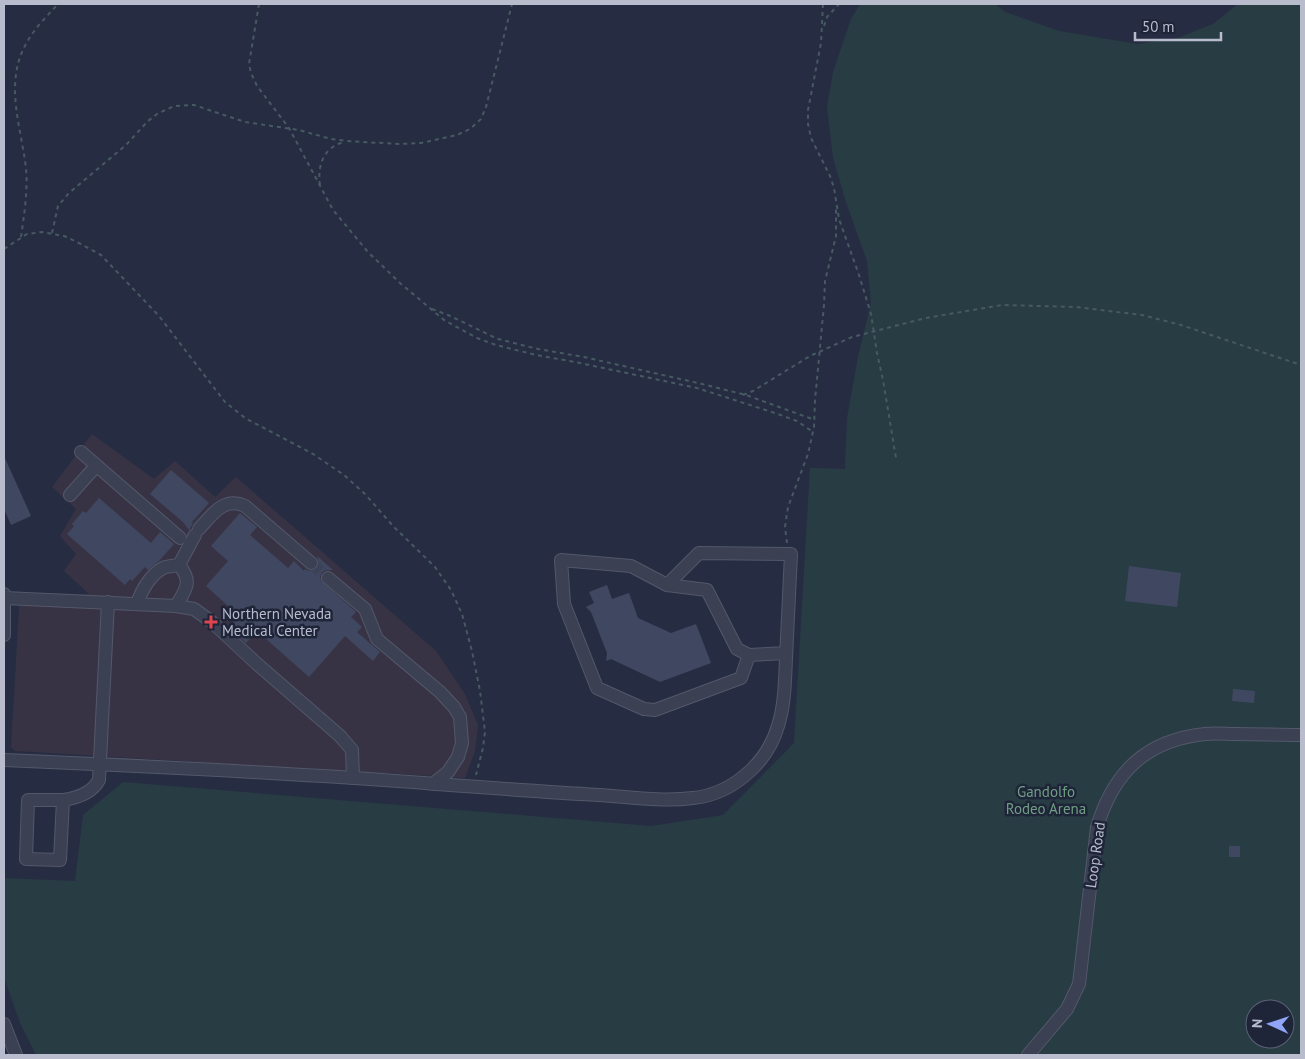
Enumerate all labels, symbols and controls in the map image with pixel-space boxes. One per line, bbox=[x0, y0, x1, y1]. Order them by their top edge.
scale bar bbox=[1135, 10, 1221, 42]
text: 50 m bbox=[1142, 17, 1175, 36]
place label: Northern Nevada Medical Center bbox=[222, 604, 331, 640]
marker: Northern Nevada Medical Center bbox=[204, 615, 218, 629]
park label: Gandolfo Rodeo Arena bbox=[1006, 782, 1086, 818]
street label: Loop Road bbox=[1081, 821, 1109, 889]
north arrow bbox=[1245, 999, 1295, 1049]
text: N bbox=[1248, 1018, 1266, 1028]

